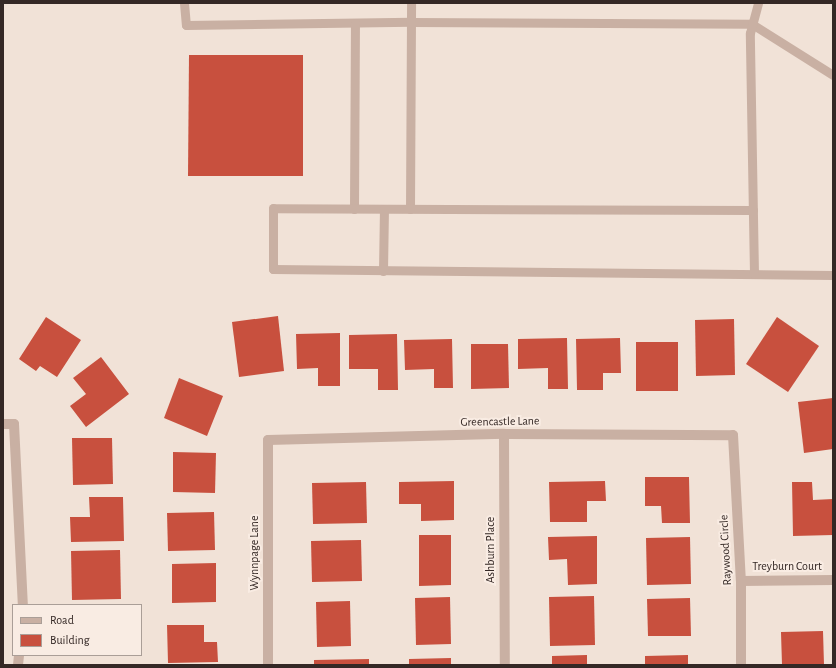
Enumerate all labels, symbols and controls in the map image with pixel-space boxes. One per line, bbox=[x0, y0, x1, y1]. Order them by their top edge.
street label: Greencastle Lane bbox=[460, 414, 540, 430]
street label: Raywood Circle bbox=[717, 514, 735, 586]
street label: Wynnpage Lane bbox=[248, 516, 262, 590]
street label: Ashburn Place bbox=[484, 517, 498, 583]
street label: Treyburn Court bbox=[752, 560, 822, 574]
legend bbox=[12, 604, 142, 656]
text: Road bbox=[50, 614, 74, 626]
text: Building bbox=[50, 634, 90, 646]

